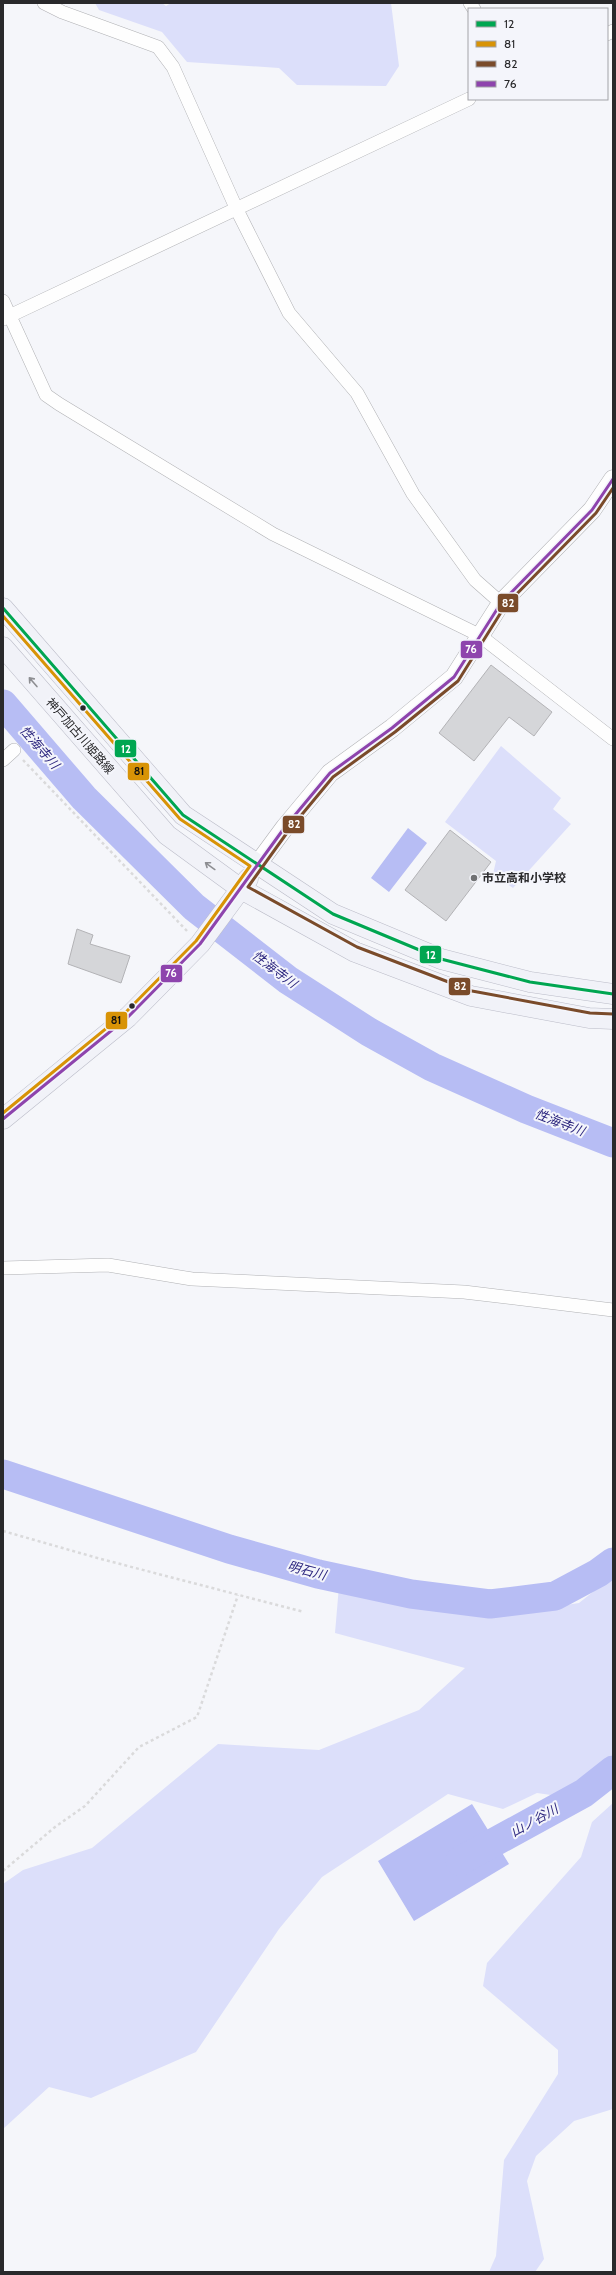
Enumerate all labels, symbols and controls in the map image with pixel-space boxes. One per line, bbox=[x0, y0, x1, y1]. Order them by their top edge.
legend bbox=[468, 8, 608, 100]
text: 12 bbox=[504, 16, 514, 31]
text: 81 bbox=[504, 36, 515, 51]
text: 82 bbox=[504, 56, 518, 71]
text: 76 bbox=[504, 76, 517, 91]
line badge: 82 bbox=[497, 593, 519, 613]
text: 82 bbox=[502, 596, 514, 610]
line badge: 76 bbox=[460, 640, 483, 659]
text: 76 bbox=[465, 642, 477, 656]
one-way arrow bbox=[29, 677, 38, 687]
street label: 神戸加古川姫路線 bbox=[43, 695, 118, 777]
unlabelled marker bbox=[78, 703, 88, 713]
water label: 性海寺川 bbox=[17, 722, 64, 773]
line badge: 12 bbox=[114, 739, 137, 758]
text: 12 bbox=[121, 742, 131, 756]
line badge: 81 bbox=[127, 762, 150, 781]
text: 81 bbox=[134, 764, 144, 778]
line badge: 82 bbox=[282, 815, 305, 834]
text: 82 bbox=[288, 817, 300, 831]
one-way arrow bbox=[204, 862, 215, 870]
place label: 市立高和小学校 bbox=[482, 870, 566, 885]
marker: 市立高和小学校 bbox=[469, 873, 479, 883]
line badge: 12 bbox=[419, 945, 442, 964]
water label: 性海寺川 bbox=[249, 947, 302, 992]
text: 12 bbox=[426, 948, 436, 962]
line badge: 76 bbox=[160, 964, 183, 983]
text: 76 bbox=[165, 966, 177, 980]
line badge: 82 bbox=[448, 977, 471, 996]
text: 82 bbox=[454, 979, 466, 993]
unlabelled marker bbox=[127, 1001, 137, 1011]
line badge: 81 bbox=[105, 1011, 128, 1030]
text: 81 bbox=[111, 1013, 121, 1027]
water label: 性海寺川 bbox=[533, 1105, 589, 1140]
water label: 明石川 bbox=[286, 1557, 330, 1583]
water label: 山ノ谷川 bbox=[507, 1799, 562, 1840]

